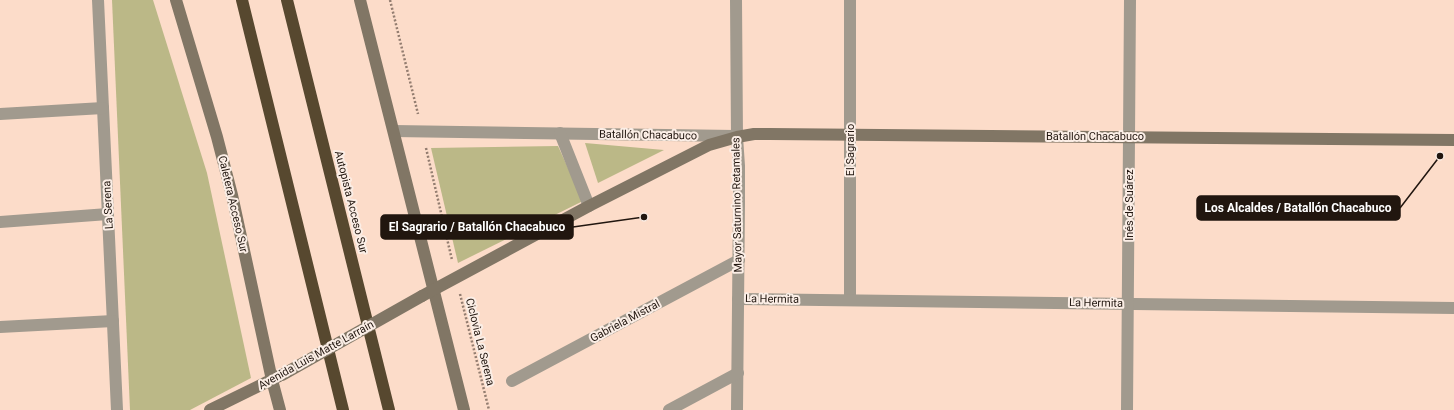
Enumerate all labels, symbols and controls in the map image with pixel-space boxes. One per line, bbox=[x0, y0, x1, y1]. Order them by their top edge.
street label: El Sagrario bbox=[844, 124, 857, 176]
street label: Batallón Chacabuco bbox=[599, 128, 697, 142]
street label: Batallón Chacabuco bbox=[1046, 130, 1144, 143]
street label: Mayor Saturnino Retamales bbox=[729, 137, 745, 273]
street label: Autopista Acceso Sur bbox=[332, 149, 370, 255]
street label: Caletera Acceso Sur bbox=[216, 154, 251, 254]
street label: Inés de Suárez bbox=[1123, 169, 1136, 241]
street label: La Serena bbox=[100, 180, 116, 230]
callout: Los Alcaldes / Batallón Chacabuco bbox=[1197, 196, 1400, 220]
text: Los Alcaldes / Batallón Chacabuco bbox=[1205, 201, 1392, 215]
callout: El Sagrario / Batallón Chacabuco bbox=[381, 215, 573, 239]
text: El Sagrario / Batallón Chacabuco bbox=[389, 220, 565, 234]
street label: La Hermita bbox=[745, 292, 799, 306]
street label: La Hermita bbox=[1069, 296, 1123, 310]
street label: Ciclovìa La Serena bbox=[463, 297, 497, 387]
street label: Gabriela Mistral bbox=[588, 297, 662, 345]
street label: Avenida Luis Matte Larraín bbox=[256, 318, 376, 392]

